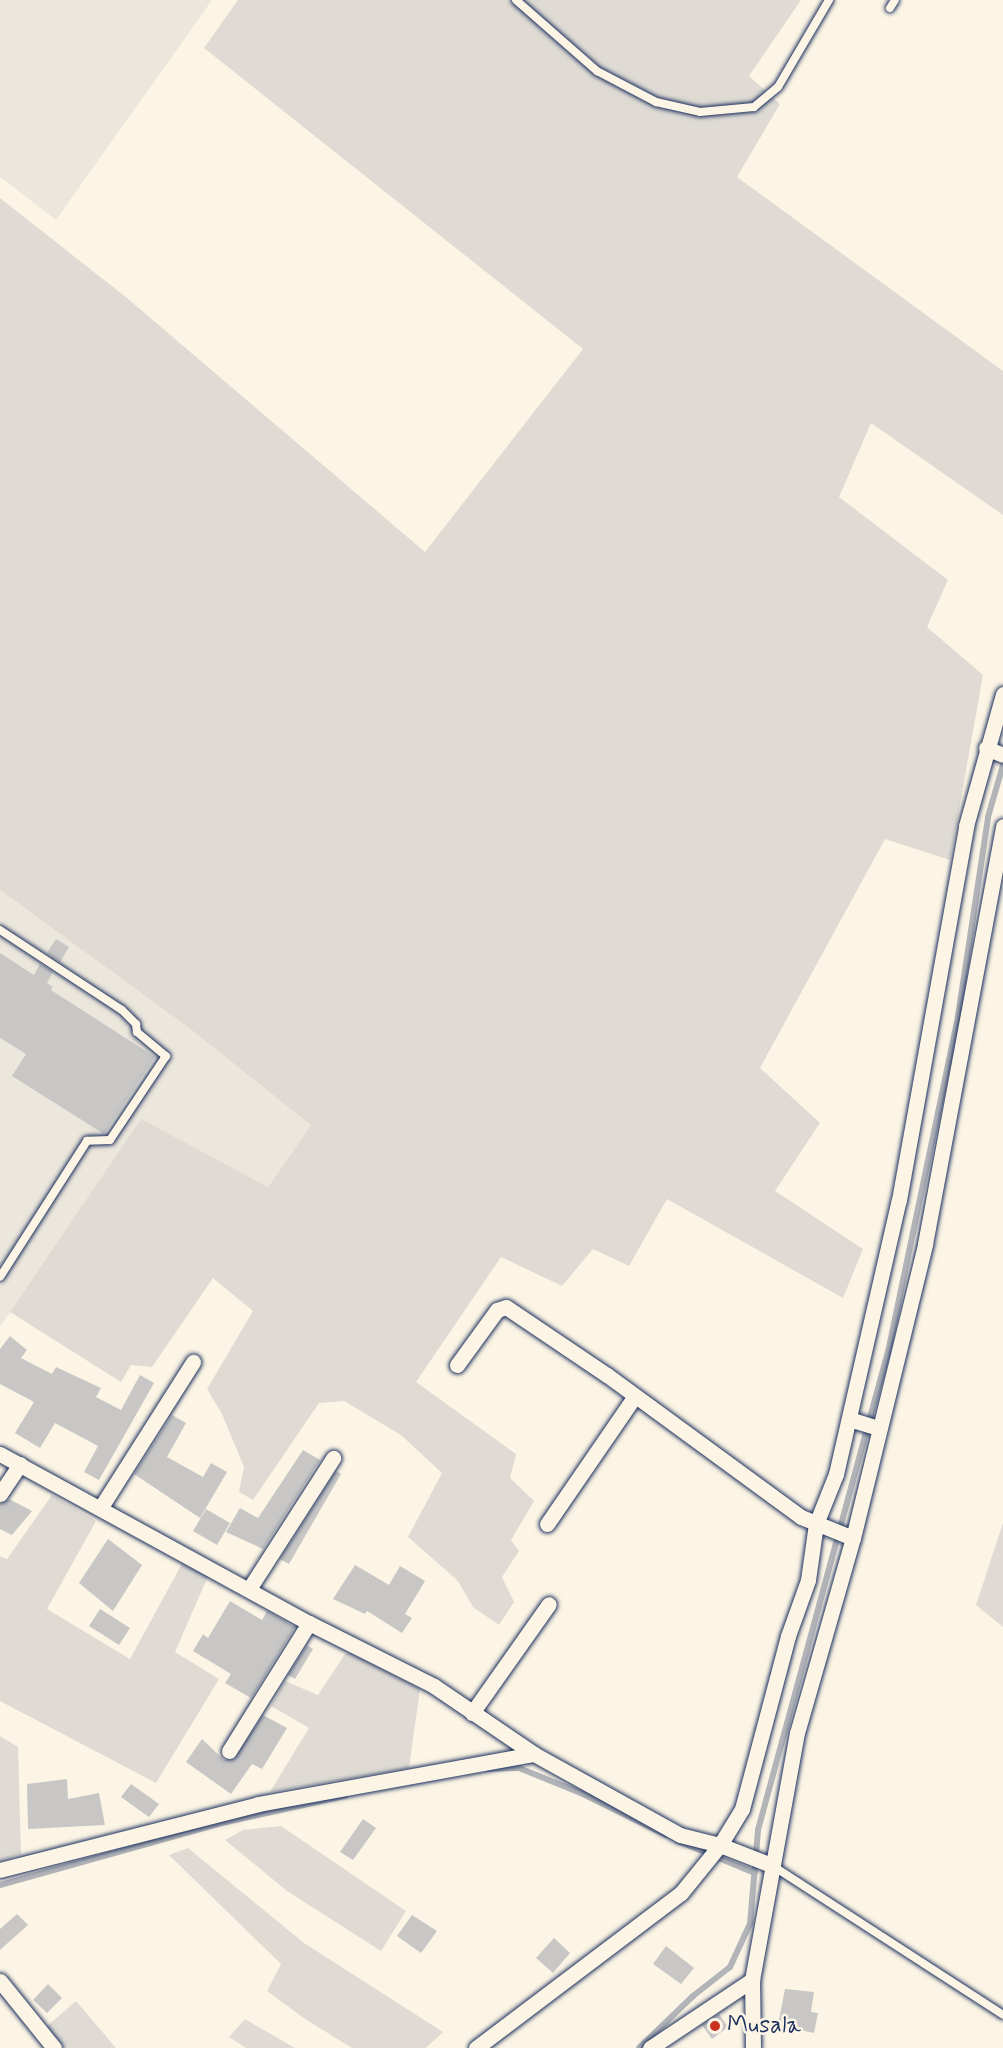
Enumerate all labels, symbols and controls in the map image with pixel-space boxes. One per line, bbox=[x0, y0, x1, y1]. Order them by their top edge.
place label: Musala bbox=[727, 2012, 801, 2040]
marker: Musala bbox=[708, 2019, 722, 2033]

